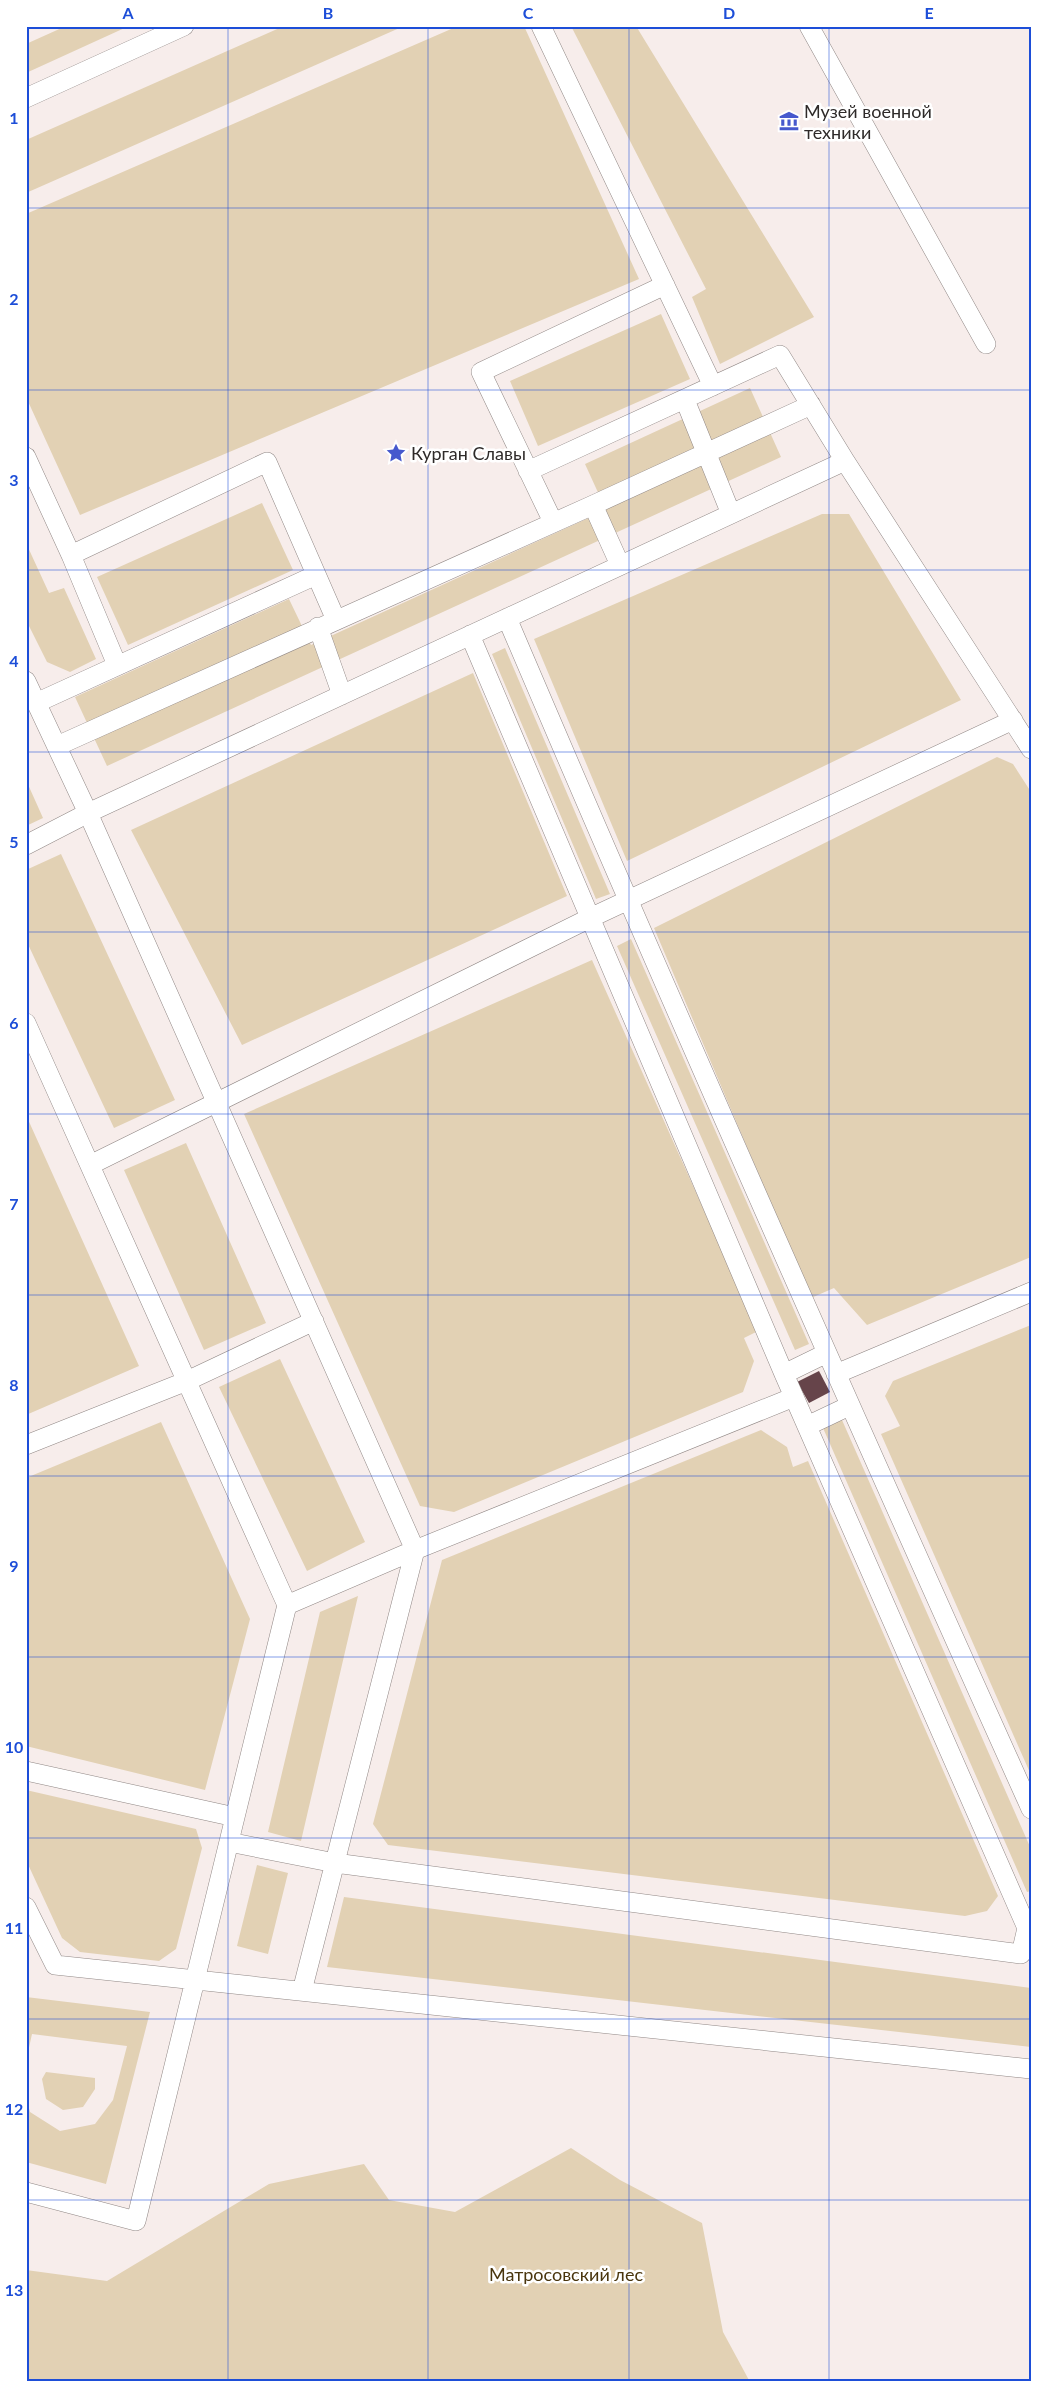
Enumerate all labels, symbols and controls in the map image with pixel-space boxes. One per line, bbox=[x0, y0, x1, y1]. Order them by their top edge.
text: A bbox=[121, 3, 134, 22]
text: B bbox=[323, 3, 333, 22]
text: C bbox=[523, 3, 534, 22]
text: D bbox=[723, 3, 735, 22]
text: E bbox=[924, 3, 934, 22]
place label: Музей военной техники bbox=[804, 100, 932, 143]
text: 1 bbox=[9, 108, 19, 127]
museum icon: Музей военной техники bbox=[778, 110, 800, 132]
text: 2 bbox=[9, 289, 19, 308]
place icon: Курган Славы bbox=[385, 442, 407, 464]
place label: Курган Славы bbox=[411, 442, 526, 464]
text: 3 bbox=[9, 470, 19, 489]
text: 4 bbox=[9, 651, 19, 670]
text: 5 bbox=[9, 832, 19, 851]
text: 6 bbox=[9, 1013, 19, 1032]
text: 7 bbox=[9, 1194, 19, 1213]
text: 8 bbox=[9, 1375, 19, 1394]
text: 9 bbox=[9, 1556, 19, 1575]
text: 10 bbox=[5, 1737, 23, 1756]
text: 11 bbox=[5, 1918, 23, 1937]
text: 12 bbox=[5, 2099, 23, 2118]
park label: Матросовский лес bbox=[489, 2263, 643, 2285]
text: 13 bbox=[5, 2280, 23, 2299]

